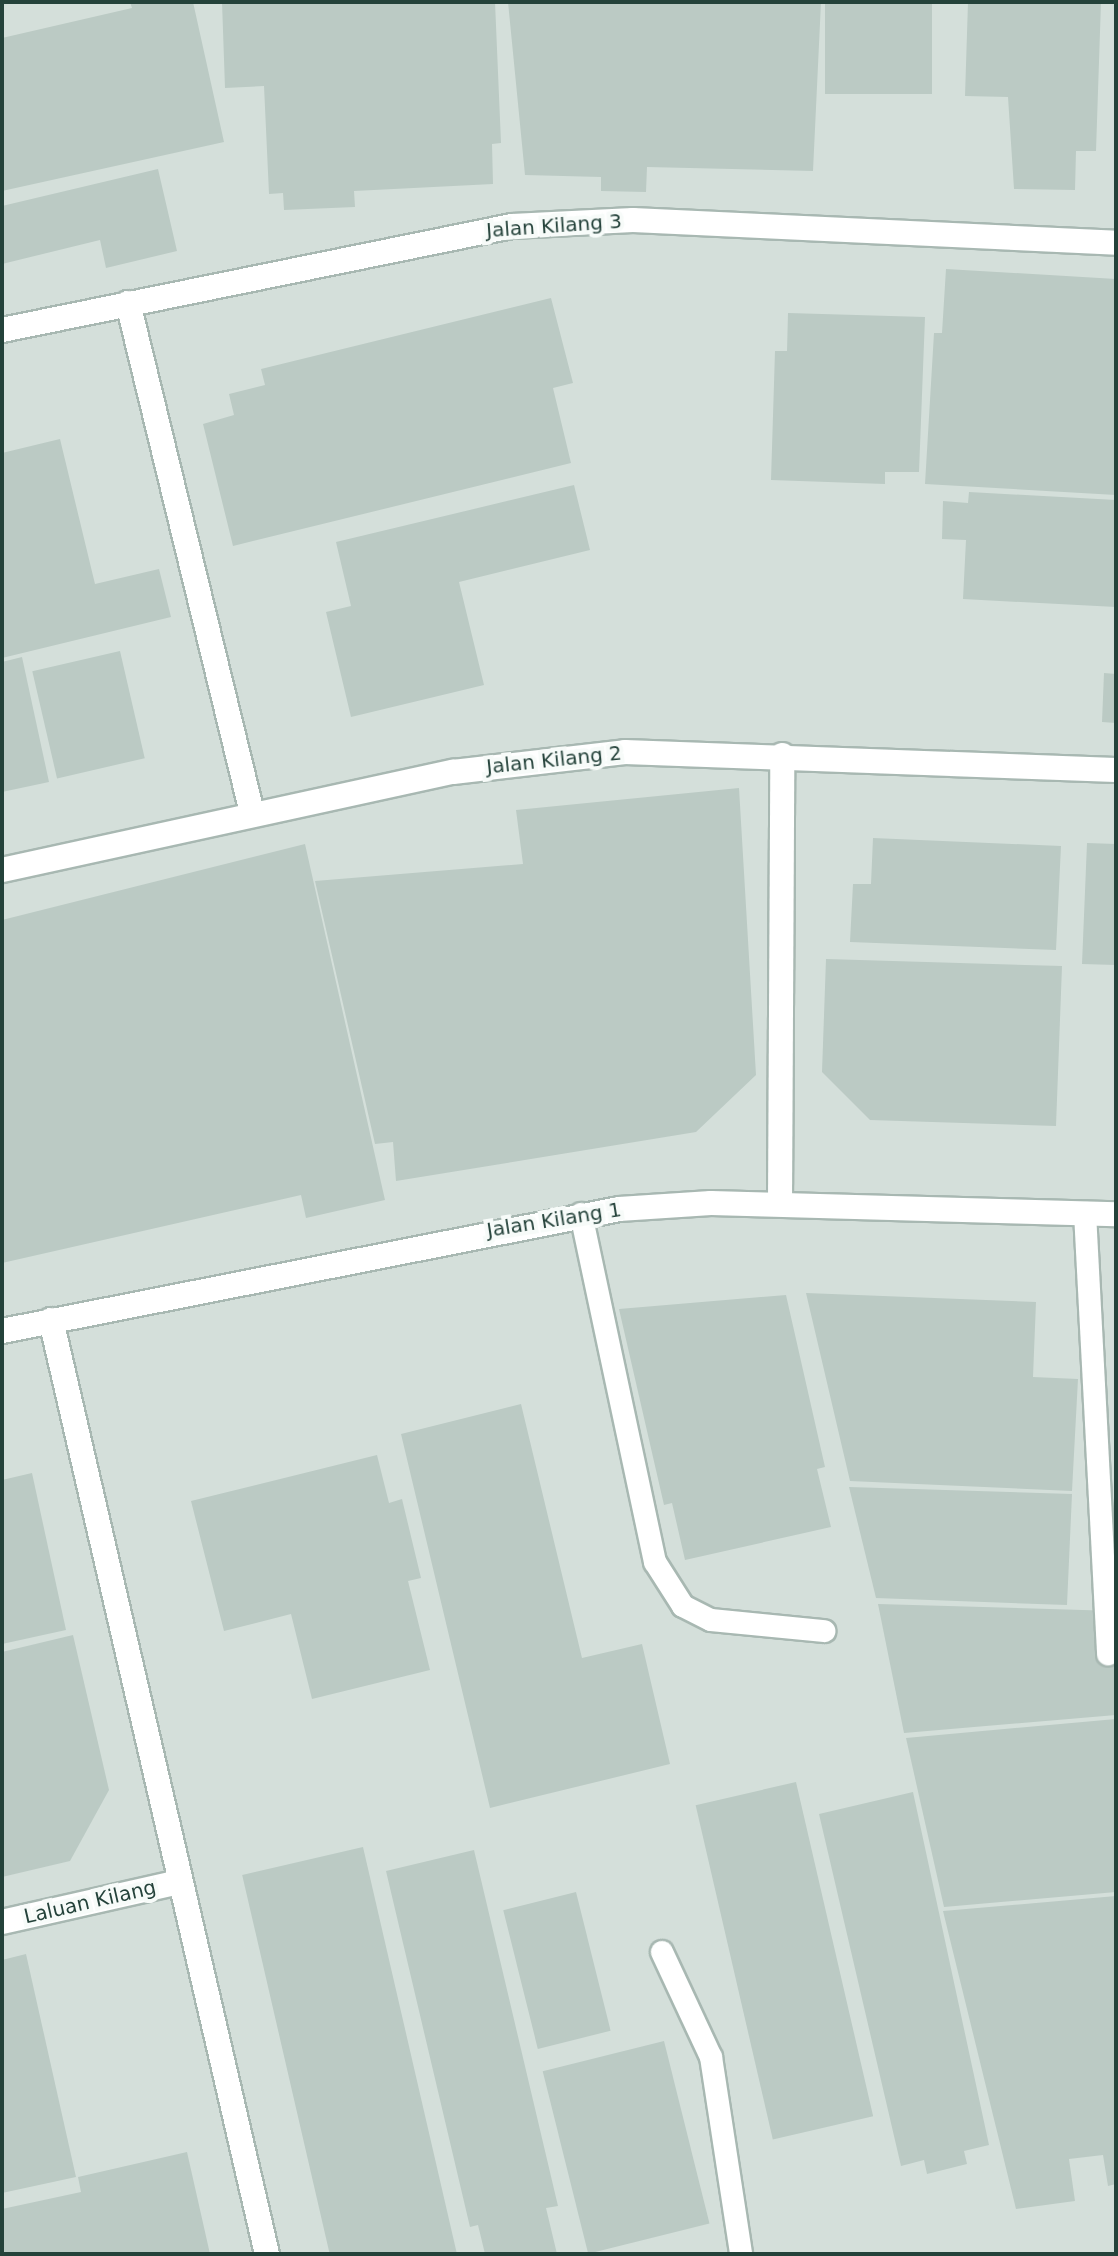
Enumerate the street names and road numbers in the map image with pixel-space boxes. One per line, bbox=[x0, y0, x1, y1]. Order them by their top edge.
street label: Jalan Kilang 3 bbox=[485, 209, 623, 243]
street label: Jalan Kilang 2 bbox=[485, 741, 623, 779]
street label: Jalan Kilang 1 bbox=[485, 1198, 623, 1242]
street label: Laluan Kilang bbox=[22, 1875, 158, 1929]

